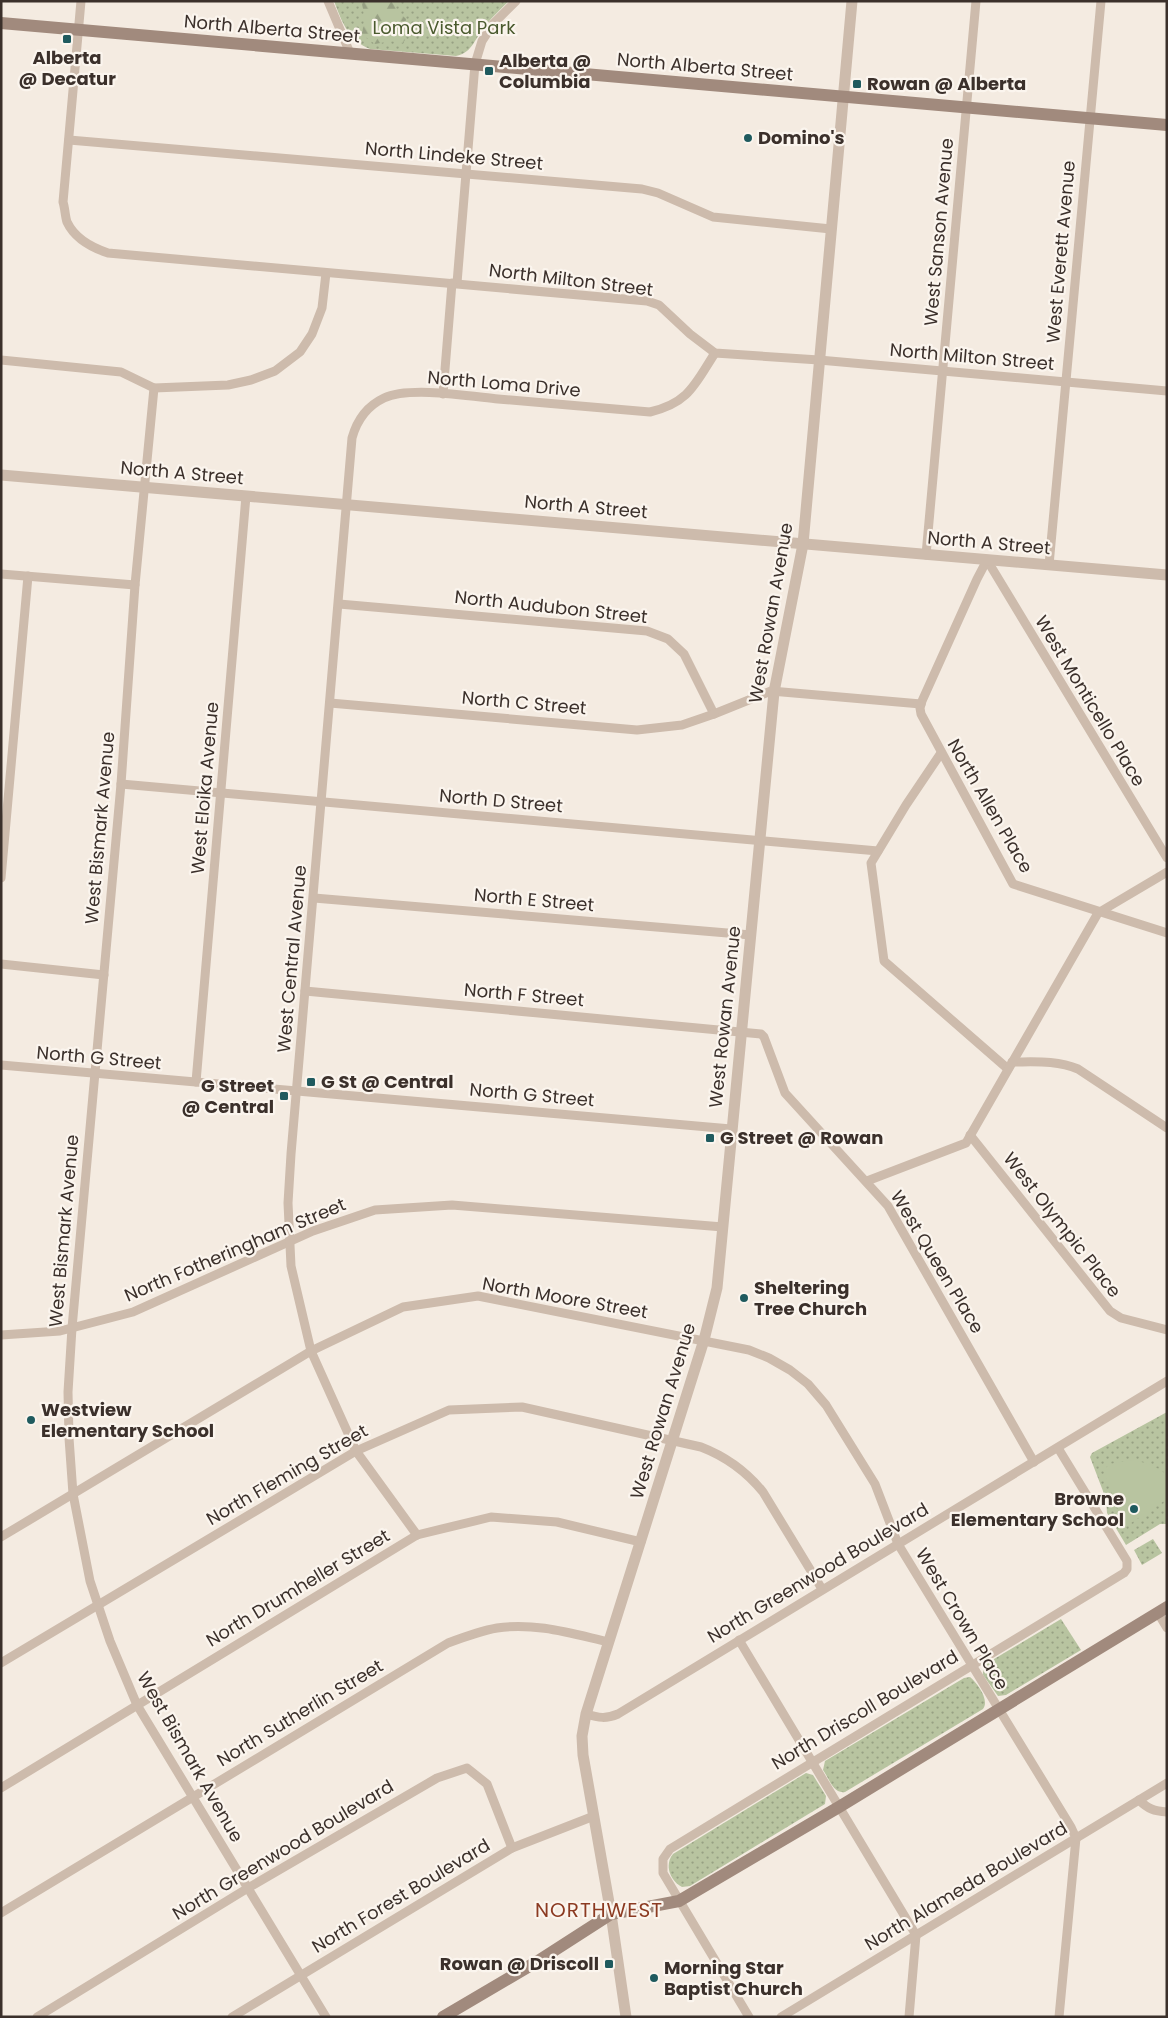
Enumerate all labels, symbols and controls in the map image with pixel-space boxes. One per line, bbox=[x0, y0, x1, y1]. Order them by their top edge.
street label: North Alberta Street bbox=[183, 8, 361, 49]
park label: Loma Vista Park bbox=[373, 15, 516, 40]
marker: Alberta @ Decatur bbox=[61, 33, 73, 45]
place label: Alberta @ Decatur bbox=[18, 45, 116, 91]
street label: North Alberta Street bbox=[616, 46, 794, 87]
place label: Alberta @ Columbia bbox=[499, 48, 591, 94]
marker: Alberta @ Columbia bbox=[483, 65, 495, 77]
place label: Rowan @ Alberta bbox=[867, 71, 1026, 96]
marker: Rowan @ Alberta bbox=[851, 78, 863, 90]
place label: Domino's bbox=[758, 125, 845, 150]
marker: Domino's bbox=[742, 132, 754, 144]
street label: North Lindeke Street bbox=[364, 135, 544, 176]
street label: West Sanson Avenue bbox=[918, 137, 959, 327]
street label: West Everett Avenue bbox=[1040, 160, 1081, 344]
street label: North Milton Street bbox=[488, 257, 655, 302]
street label: North Milton Street bbox=[889, 337, 1055, 376]
street label: North Loma Drive bbox=[426, 364, 582, 403]
street label: North A Street bbox=[119, 455, 245, 490]
street label: North A Street bbox=[523, 489, 649, 524]
street label: West Rowan Avenue bbox=[742, 521, 799, 705]
street label: North A Street bbox=[926, 525, 1052, 560]
street label: North Audubon Street bbox=[453, 584, 649, 629]
street label: West Monticello Place bbox=[1029, 611, 1151, 791]
street label: North C Street bbox=[461, 685, 587, 720]
street label: West Eloika Avenue bbox=[185, 701, 224, 875]
street label: West Bismark Avenue bbox=[79, 731, 120, 925]
street label: North Allen Place bbox=[942, 734, 1039, 878]
street label: North D Street bbox=[438, 783, 564, 818]
street label: West Central Avenue bbox=[271, 864, 312, 1054]
street label: North E Street bbox=[473, 882, 595, 917]
street label: West Rowan Avenue bbox=[703, 925, 746, 1109]
street label: North F Street bbox=[463, 977, 585, 1012]
street label: North G Street bbox=[36, 1040, 163, 1075]
place label: G St @ Central bbox=[321, 1069, 453, 1094]
place label: G Street @ Central bbox=[181, 1073, 274, 1119]
marker: G St @ Central bbox=[305, 1076, 317, 1088]
street label: North G Street bbox=[469, 1077, 596, 1112]
marker: G Street @ Central bbox=[278, 1090, 290, 1102]
place label: G Street @ Rowan bbox=[720, 1125, 883, 1150]
marker: G Street @ Rowan bbox=[704, 1132, 716, 1144]
street label: West Bismark Avenue bbox=[43, 1134, 84, 1328]
street label: West Olympic Place bbox=[998, 1147, 1127, 1303]
street label: West Queen Place bbox=[885, 1185, 990, 1338]
street label: North Fotheringham Street bbox=[120, 1192, 349, 1308]
street label: North Moore Street bbox=[480, 1271, 650, 1324]
place label: Sheltering Tree Church bbox=[754, 1275, 867, 1321]
marker: Sheltering Tree Church bbox=[738, 1292, 750, 1304]
street label: West Rowan Avenue bbox=[624, 1320, 701, 1502]
place label: Westview Elementary School bbox=[41, 1397, 214, 1443]
marker: Westview Elementary School bbox=[25, 1414, 37, 1426]
street label: North Fleming Street bbox=[201, 1418, 372, 1531]
place label: Browne Elementary School bbox=[951, 1486, 1124, 1532]
street label: North Greenwood Boulevard bbox=[702, 1496, 933, 1649]
marker: Browne Elementary School bbox=[1128, 1503, 1140, 1515]
street label: North Drumheller Street bbox=[201, 1523, 394, 1652]
street label: West Crown Place bbox=[910, 1543, 1015, 1695]
street label: North Driscoll Boulevard bbox=[767, 1644, 963, 1775]
street label: North Sutherlin Street bbox=[212, 1653, 387, 1772]
street label: West Bismark Avenue bbox=[131, 1667, 250, 1847]
street label: North Greenwood Boulevard bbox=[167, 1773, 398, 1926]
street label: North Alameda Boulevard bbox=[860, 1815, 1072, 1956]
street label: North Forest Boulevard bbox=[307, 1832, 495, 1959]
district label: NORTHWEST bbox=[535, 1896, 663, 1924]
place label: Rowan @ Driscoll bbox=[440, 1951, 599, 1976]
place label: Morning Star Baptist Church bbox=[664, 1955, 803, 2001]
marker: Rowan @ Driscoll bbox=[603, 1958, 615, 1970]
marker: Morning Star Baptist Church bbox=[648, 1972, 660, 1984]

